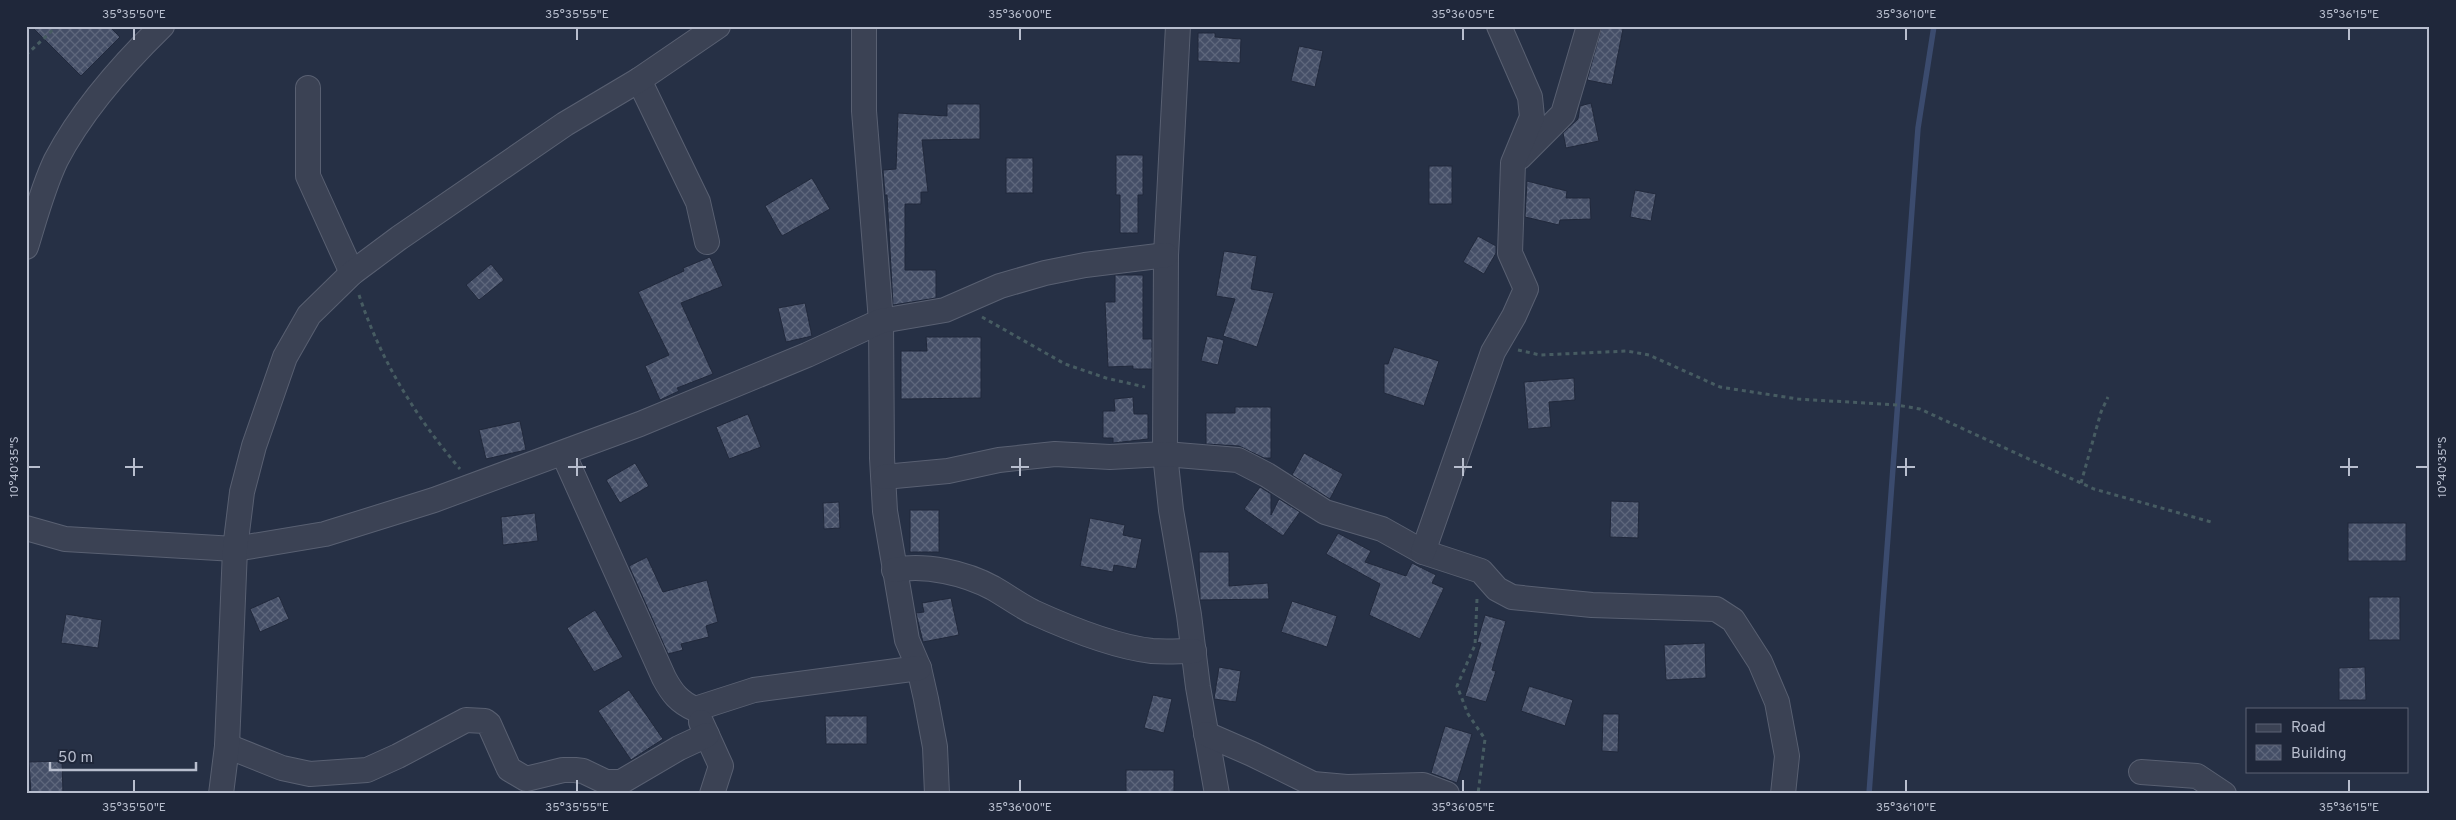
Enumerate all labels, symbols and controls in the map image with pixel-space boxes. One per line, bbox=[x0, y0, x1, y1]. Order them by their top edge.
text: 35°35'50"E bbox=[102, 7, 166, 23]
text: 35°35'55"E bbox=[545, 7, 609, 23]
text: 35°36'00"E bbox=[988, 7, 1052, 23]
text: 35°36'05"E bbox=[1431, 7, 1495, 23]
text: 35°36'10"E bbox=[1876, 7, 1936, 23]
text: 35°36'15"E bbox=[2319, 7, 2379, 23]
text: 10°40'35"S bbox=[7, 436, 23, 498]
text: 10°40'35"S bbox=[2435, 436, 2451, 498]
legend bbox=[2246, 708, 2408, 772]
text: Road bbox=[2291, 719, 2326, 738]
scale bar bbox=[50, 740, 196, 772]
text: Building bbox=[2291, 745, 2346, 764]
text: 50 m bbox=[58, 749, 93, 768]
text: 35°35'50"E bbox=[102, 800, 166, 816]
text: 35°35'55"E bbox=[545, 800, 609, 816]
text: 35°36'00"E bbox=[988, 800, 1052, 816]
text: 35°36'05"E bbox=[1431, 800, 1495, 816]
text: 35°36'10"E bbox=[1876, 800, 1936, 816]
text: 35°36'15"E bbox=[2319, 800, 2379, 816]

